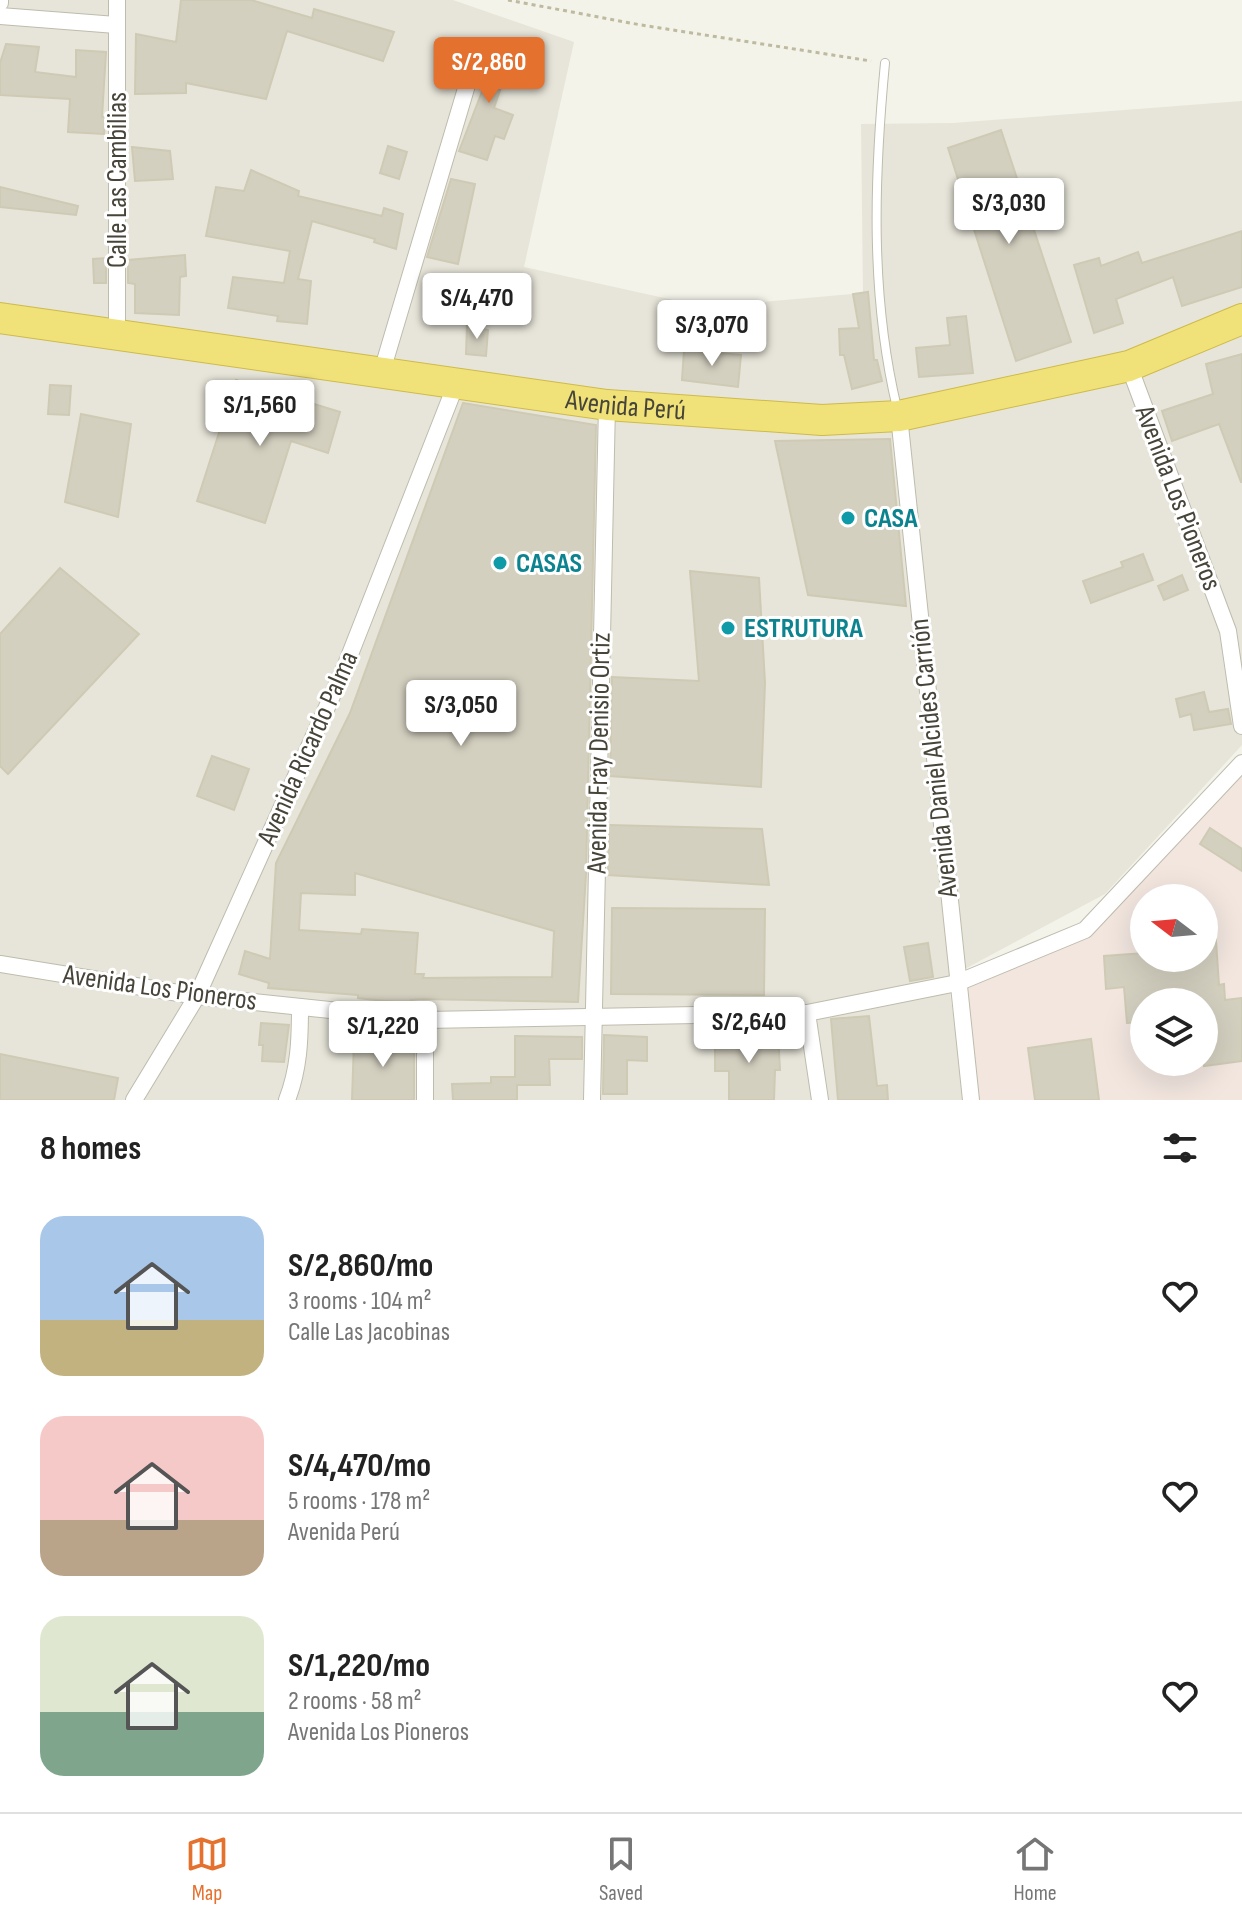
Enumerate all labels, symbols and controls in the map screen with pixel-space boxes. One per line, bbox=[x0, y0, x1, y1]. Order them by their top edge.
pin: S/2,860 bbox=[415, 37, 563, 105]
text: S/2,860 bbox=[452, 47, 526, 78]
street label: Calle Las Cambilias bbox=[101, 92, 134, 268]
pin: S/3,030 bbox=[935, 178, 1083, 246]
text: S/3,030 bbox=[972, 188, 1046, 219]
pin: S/4,470 bbox=[403, 273, 551, 341]
text: S/4,470 bbox=[440, 283, 514, 314]
pin: S/3,070 bbox=[638, 300, 786, 368]
text: S/3,070 bbox=[675, 310, 749, 341]
pin: S/1,560 bbox=[186, 380, 334, 448]
street label: Avenida Perú bbox=[563, 383, 687, 427]
text: S/1,560 bbox=[223, 390, 297, 421]
street label: Avenida Los Pioneros bbox=[1127, 400, 1228, 595]
place label: CASA bbox=[864, 502, 918, 535]
marker: CASA bbox=[839, 509, 857, 527]
place label: CASAS bbox=[516, 547, 582, 580]
marker: CASAS bbox=[491, 554, 509, 572]
place label: ESTRUTURA bbox=[744, 612, 863, 645]
street label: Avenida Daniel Alcides Carrión bbox=[903, 617, 965, 900]
marker: ESTRUTURA bbox=[719, 619, 737, 637]
street label: Avenida Fray Denisio Ortiz bbox=[580, 632, 618, 875]
street label: Avenida Ricardo Palma bbox=[250, 646, 366, 851]
pin: S/3,050 bbox=[387, 680, 535, 748]
text: S/3,050 bbox=[424, 690, 498, 721]
north arrow bbox=[1130, 884, 1218, 972]
map controls bbox=[1130, 884, 1218, 1076]
street label: Avenida Los Pioneros bbox=[60, 958, 259, 1018]
button: layers bbox=[1130, 988, 1218, 1076]
pin: S/2,640 bbox=[675, 997, 823, 1065]
pin: S/1,220 bbox=[309, 1001, 457, 1069]
text: S/2,640 bbox=[712, 1007, 786, 1038]
text: S/1,220 bbox=[347, 1011, 419, 1042]
icon: filters bbox=[1158, 1126, 1202, 1170]
text: 8 homes bbox=[40, 1128, 141, 1169]
text: S/2,860/mo bbox=[288, 1245, 433, 1286]
icon: home bbox=[104, 1248, 200, 1344]
icon: heart bbox=[1158, 1274, 1202, 1318]
text: 3 rooms · 104 m² bbox=[288, 1286, 432, 1317]
text: Calle Las Jacobinas bbox=[288, 1317, 450, 1348]
text: S/4,470/mo bbox=[288, 1445, 431, 1486]
icon: home bbox=[104, 1448, 200, 1544]
icon: heart bbox=[1158, 1474, 1202, 1518]
text: 5 rooms · 178 m² bbox=[288, 1486, 430, 1517]
text: Avenida Perú bbox=[288, 1517, 400, 1548]
text: S/1,220/mo bbox=[288, 1645, 430, 1686]
icon: home bbox=[104, 1648, 200, 1744]
icon: heart bbox=[1158, 1674, 1202, 1718]
text: 2 rooms · 58 m² bbox=[288, 1686, 422, 1717]
text: Avenida Los Pioneros bbox=[288, 1717, 469, 1748]
tab: Map bbox=[185, 1832, 229, 1907]
tab: Saved bbox=[599, 1832, 643, 1907]
tab: Home bbox=[1013, 1832, 1057, 1907]

